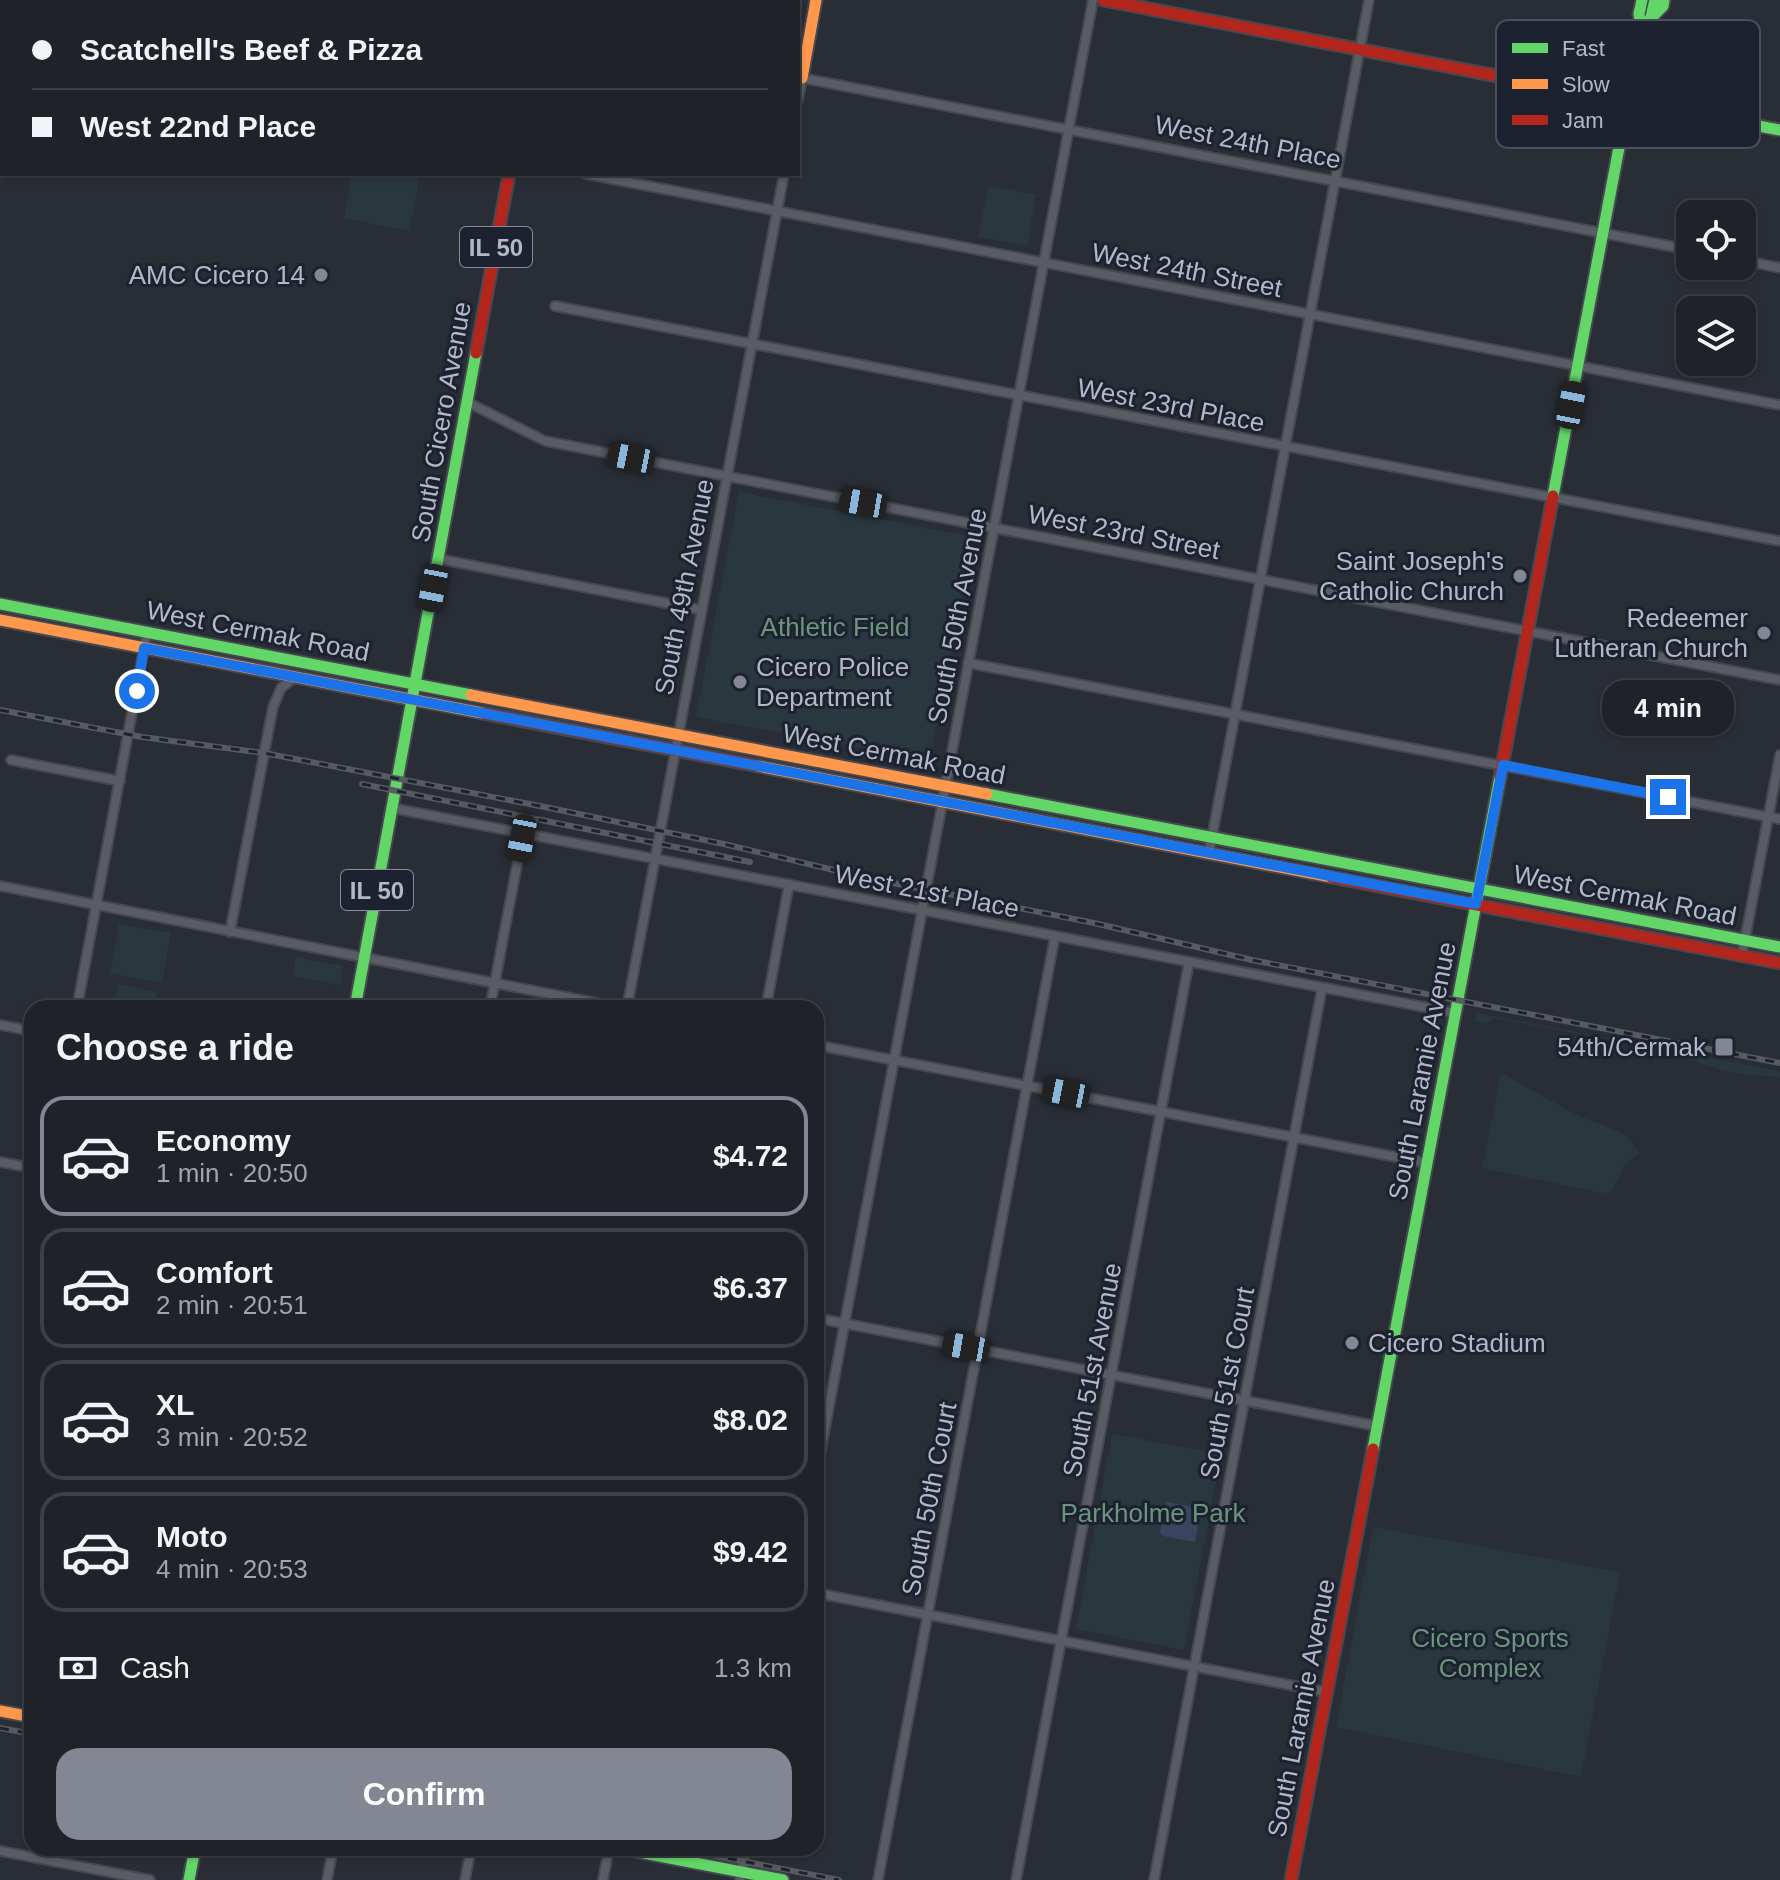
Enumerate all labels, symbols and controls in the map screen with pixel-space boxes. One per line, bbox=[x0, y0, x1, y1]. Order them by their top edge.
legend bbox=[1496, 20, 1760, 148]
text: Scatchell's Beef & Pizza bbox=[80, 33, 422, 66]
text: Fast bbox=[1562, 36, 1605, 61]
text: Slow bbox=[1562, 72, 1610, 97]
text: Jam bbox=[1562, 108, 1604, 133]
street label: West 24th Place bbox=[1152, 109, 1344, 175]
text: West 22nd Place bbox=[80, 110, 316, 143]
map controls bbox=[1676, 200, 1756, 376]
button: locate bbox=[1676, 200, 1756, 280]
road number: IL 50 bbox=[460, 227, 532, 267]
street label: West 24th Street bbox=[1089, 237, 1285, 303]
place label: AMC Cicero 14 bbox=[129, 260, 305, 290]
marker: AMC Cicero 14 bbox=[312, 266, 330, 284]
button: layers bbox=[1676, 296, 1756, 376]
street label: South Cicero Avenue bbox=[405, 299, 477, 545]
street label: West 23rd Place bbox=[1075, 372, 1267, 438]
car bbox=[1555, 379, 1587, 431]
car bbox=[605, 442, 657, 474]
street label: South 49th Avenue bbox=[648, 477, 720, 697]
car bbox=[837, 487, 889, 519]
street label: West 23rd Street bbox=[1026, 499, 1223, 565]
street label: South 50th Avenue bbox=[921, 506, 993, 726]
place label: Saint Joseph's Catholic Church bbox=[1319, 546, 1504, 606]
car bbox=[417, 562, 449, 614]
marker: Saint Joseph's Catholic Church bbox=[1511, 567, 1529, 585]
street label: West Cermak Road bbox=[144, 595, 372, 667]
place label: Redeemer Lutheran Church bbox=[1554, 603, 1748, 663]
park label: Athletic Field bbox=[761, 612, 909, 642]
marker: Redeemer Lutheran Church bbox=[1755, 624, 1773, 642]
place label: Cicero Police Department bbox=[756, 652, 909, 712]
route start bbox=[119, 673, 155, 709]
marker: Cicero Police Department bbox=[731, 673, 749, 691]
callout: 4 min bbox=[1602, 681, 1734, 737]
text: 4 min bbox=[1634, 693, 1702, 723]
street label: West Cermak Road bbox=[780, 718, 1008, 790]
route end bbox=[1650, 779, 1686, 815]
car bbox=[506, 812, 538, 864]
street label: West 21st Place bbox=[832, 858, 1022, 924]
street label: West Cermak Road bbox=[1511, 859, 1739, 931]
road number: IL 50 bbox=[341, 870, 413, 910]
street label: South Laramie Avenue bbox=[1382, 939, 1462, 1203]
text: Choose a ride bbox=[56, 1027, 294, 1068]
place label: 54th/Cermak bbox=[1557, 1032, 1707, 1062]
marker: 54th/Cermak bbox=[1713, 1036, 1735, 1058]
car bbox=[1040, 1077, 1092, 1109]
icon: car bbox=[60, 1120, 132, 1192]
text: Economy bbox=[156, 1124, 291, 1157]
text: $4.72 bbox=[713, 1139, 788, 1172]
text: 1 min · 20:50 bbox=[156, 1158, 308, 1188]
icon: car bbox=[60, 1252, 132, 1324]
text: Comfort bbox=[156, 1256, 273, 1289]
street label: South 51st Avenue bbox=[1056, 1260, 1128, 1480]
text: $6.37 bbox=[713, 1271, 788, 1304]
street label: South 51st Court bbox=[1194, 1284, 1260, 1482]
text: 2 min · 20:51 bbox=[156, 1290, 308, 1320]
place label: Cicero Stadium bbox=[1368, 1328, 1546, 1358]
car bbox=[940, 1331, 992, 1363]
marker: Cicero Stadium bbox=[1343, 1334, 1361, 1352]
icon: car bbox=[60, 1384, 132, 1456]
text: XL bbox=[156, 1388, 194, 1421]
street label: South 50th Court bbox=[896, 1399, 963, 1598]
text: $8.02 bbox=[713, 1403, 788, 1436]
text: 3 min · 20:52 bbox=[156, 1422, 308, 1452]
park label: Parkholme Park bbox=[1061, 1498, 1246, 1528]
icon: car bbox=[60, 1516, 132, 1588]
text: Moto bbox=[156, 1520, 228, 1553]
text: $9.42 bbox=[713, 1535, 788, 1568]
text: 4 min · 20:53 bbox=[156, 1554, 308, 1584]
street label: South Laramie Avenue bbox=[1261, 1576, 1341, 1840]
park label: Cicero Sports Complex bbox=[1411, 1623, 1569, 1683]
icon: cash bbox=[56, 1646, 100, 1690]
text: Cash bbox=[120, 1651, 190, 1684]
text: 1.3 km bbox=[714, 1653, 792, 1683]
button: Confirm bbox=[56, 1748, 792, 1840]

